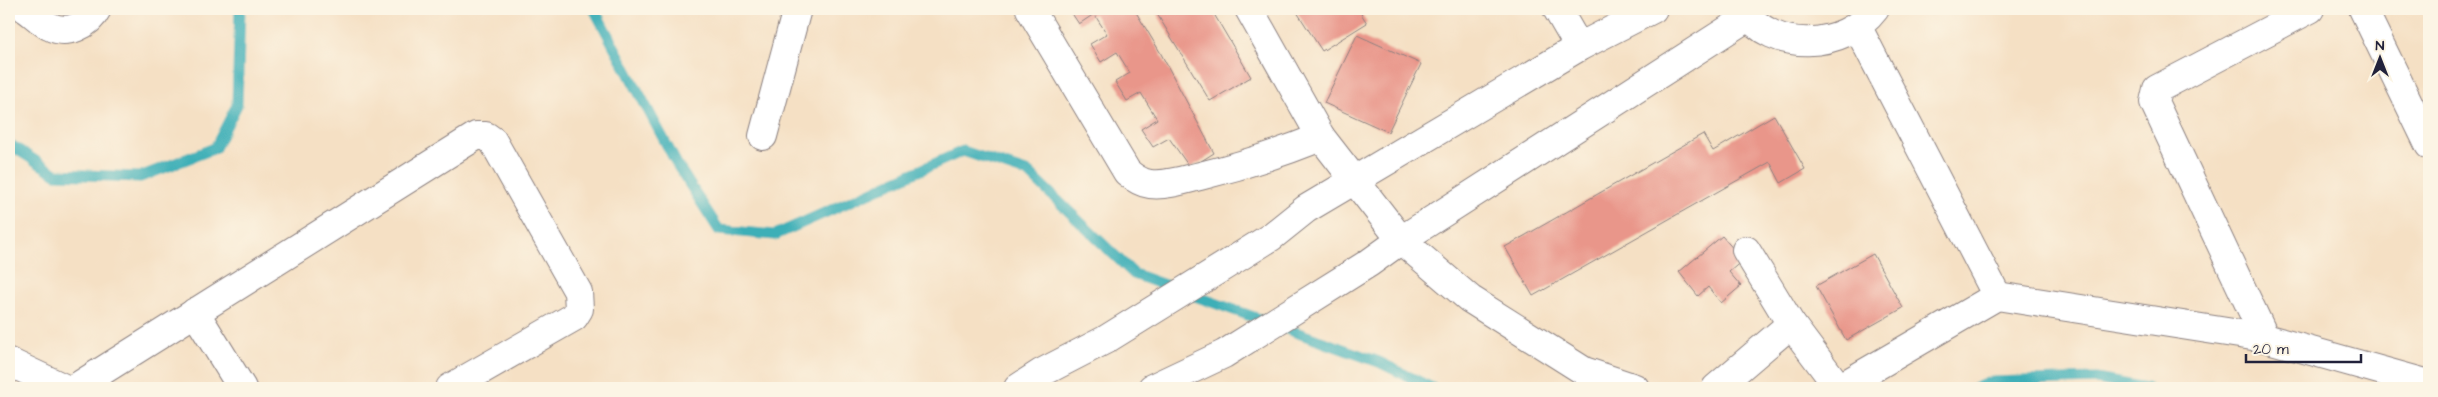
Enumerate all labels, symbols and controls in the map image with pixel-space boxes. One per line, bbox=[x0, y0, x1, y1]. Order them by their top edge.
north arrow bbox=[2356, 32, 2406, 82]
text: N bbox=[2376, 36, 2385, 56]
scale bar bbox=[2246, 332, 2360, 364]
text: 20 m bbox=[2253, 339, 2289, 360]

